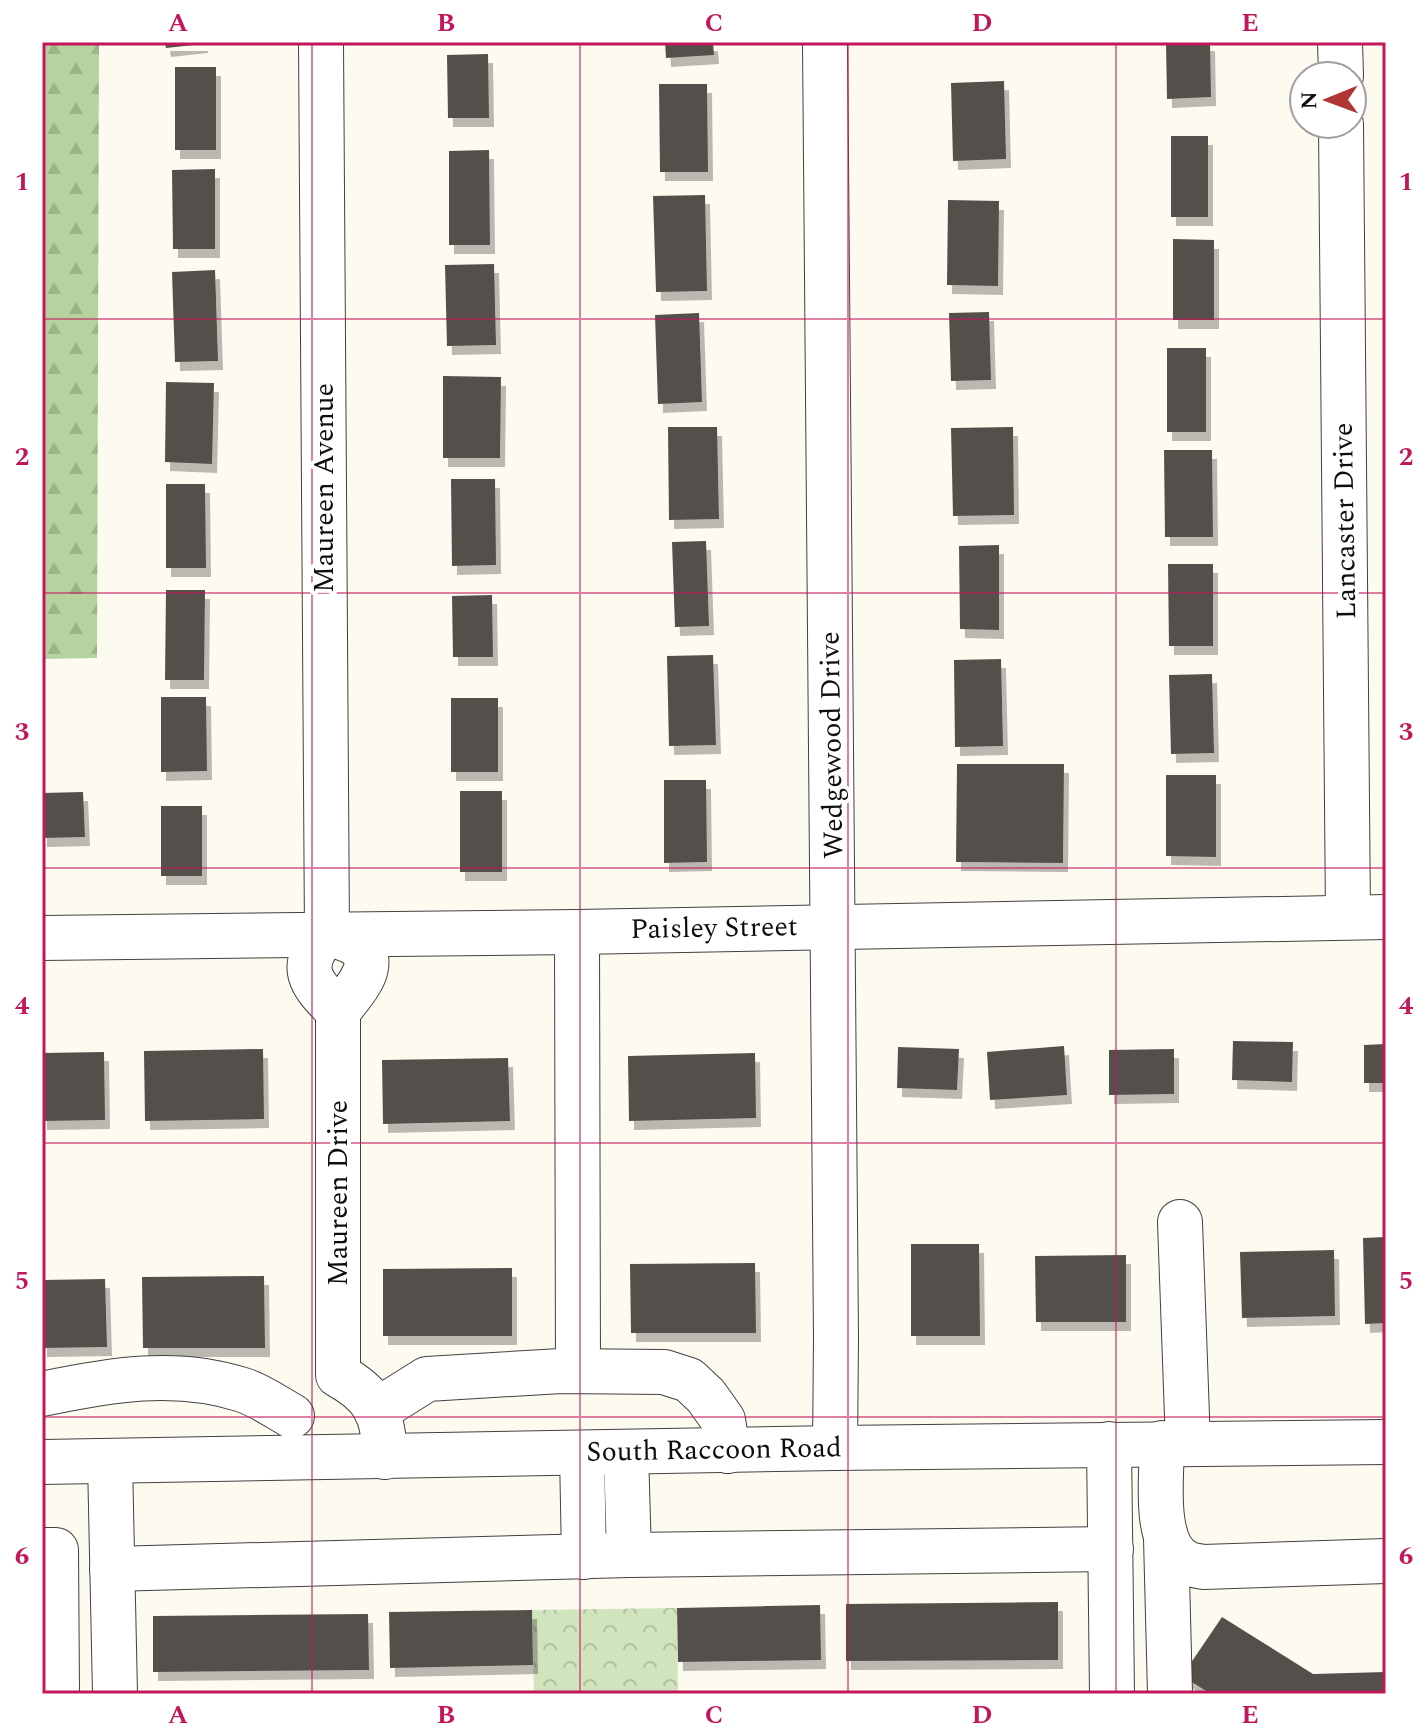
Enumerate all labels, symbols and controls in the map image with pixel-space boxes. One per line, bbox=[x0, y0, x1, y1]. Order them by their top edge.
text: A bbox=[168, 3, 188, 43]
text: B bbox=[437, 3, 455, 43]
text: C bbox=[705, 3, 723, 43]
text: D bbox=[972, 3, 992, 43]
text: E bbox=[1241, 3, 1259, 43]
north arrow bbox=[1288, 60, 1368, 140]
text: N bbox=[1293, 91, 1326, 110]
text: 1 bbox=[15, 162, 29, 202]
text: 1 bbox=[1399, 162, 1413, 202]
street label: Maureen Avenue bbox=[303, 383, 346, 593]
street label: Lancaster Drive bbox=[1322, 422, 1368, 620]
text: 2 bbox=[15, 437, 29, 477]
text: 2 bbox=[1399, 437, 1413, 477]
street label: Wedgewood Drive bbox=[809, 631, 855, 859]
text: 3 bbox=[15, 712, 29, 752]
text: 3 bbox=[1399, 712, 1413, 752]
street label: Paisley Street bbox=[630, 905, 798, 951]
text: 4 bbox=[15, 986, 30, 1026]
text: 4 bbox=[1399, 986, 1414, 1026]
street label: Maureen Drive bbox=[317, 1100, 360, 1286]
text: 5 bbox=[15, 1261, 29, 1301]
text: 5 bbox=[1399, 1261, 1413, 1301]
street label: South Raccoon Road bbox=[586, 1426, 842, 1474]
text: 6 bbox=[15, 1536, 29, 1576]
text: 6 bbox=[1399, 1536, 1413, 1576]
text: A bbox=[168, 1695, 188, 1735]
text: B bbox=[437, 1695, 455, 1735]
text: C bbox=[705, 1695, 723, 1735]
text: D bbox=[972, 1695, 992, 1735]
text: E bbox=[1241, 1695, 1259, 1735]

